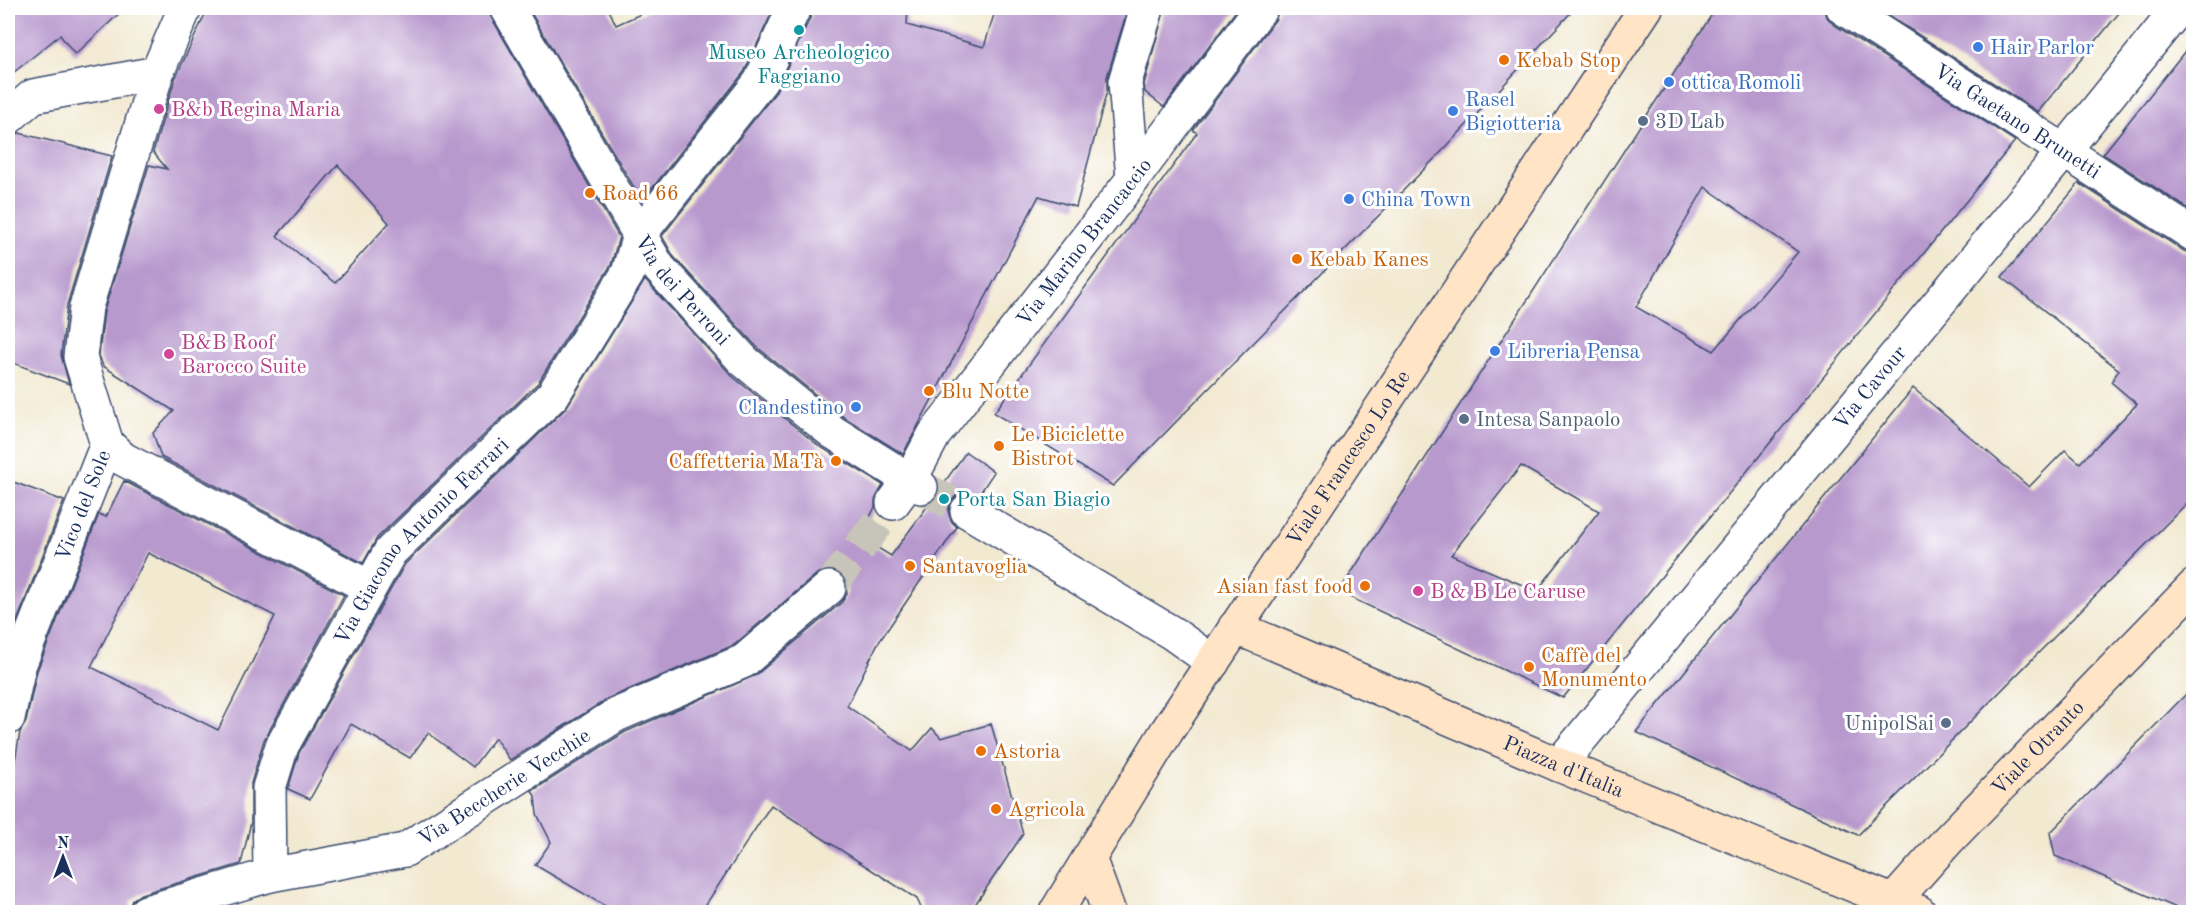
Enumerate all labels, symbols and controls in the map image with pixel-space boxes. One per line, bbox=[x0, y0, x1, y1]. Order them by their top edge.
marker: Museo Archeologico Faggiano bbox=[792, 23, 806, 37]
place label: Hair Parlor bbox=[1990, 38, 2095, 59]
marker: Hair Parlor bbox=[1971, 40, 1985, 54]
place label: Museo Archeologico Faggiano bbox=[708, 43, 890, 88]
place label: Kebab Stop bbox=[1516, 51, 1621, 72]
marker: Kebab Stop bbox=[1497, 53, 1511, 67]
street label: Via Gaetano Brunetti bbox=[1930, 61, 2104, 184]
place label: ottica Romoli bbox=[1681, 73, 1801, 94]
marker: ottica Romoli bbox=[1662, 75, 1676, 89]
place label: Rasel Bigiotteria bbox=[1465, 90, 1562, 135]
place label: B&b Regina Maria bbox=[171, 100, 341, 121]
marker: B&b Regina Maria bbox=[152, 102, 166, 116]
marker: Rasel Bigiotteria bbox=[1446, 104, 1460, 118]
place label: 3D Lab bbox=[1655, 112, 1725, 133]
marker: 3D Lab bbox=[1636, 114, 1650, 128]
street label: Via Marino Brancaccio bbox=[1014, 155, 1156, 331]
place label: Road 66 bbox=[602, 184, 679, 205]
marker: Road 66 bbox=[583, 186, 597, 200]
place label: China Town bbox=[1361, 190, 1471, 211]
marker: China Town bbox=[1342, 192, 1356, 206]
street label: Via dei Perroni bbox=[630, 232, 733, 350]
place label: Kebab Kanes bbox=[1309, 250, 1429, 271]
marker: Kebab Kanes bbox=[1290, 252, 1304, 266]
place label: B&B Roof Barocco Suite bbox=[181, 333, 306, 378]
place label: Libreria Pensa bbox=[1507, 342, 1640, 363]
street label: Via Cavour bbox=[1830, 342, 1911, 434]
marker: Libreria Pensa bbox=[1488, 344, 1502, 358]
marker: B&B Roof Barocco Suite bbox=[162, 347, 176, 361]
street label: Viale Francesco Lo Re bbox=[1284, 367, 1415, 550]
place label: Blu Notte bbox=[941, 382, 1029, 403]
marker: Blu Notte bbox=[922, 384, 936, 398]
place label: Clandestino bbox=[738, 398, 844, 419]
marker: Clandestino bbox=[849, 400, 863, 414]
place label: Intesa Sanpaolo bbox=[1476, 410, 1620, 431]
marker: Intesa Sanpaolo bbox=[1457, 412, 1471, 426]
place label: Le Biciclette Bistrot bbox=[1011, 425, 1124, 470]
street label: Via Giacomo Antonio Ferrari bbox=[332, 435, 513, 649]
marker: Le Biciclette Bistrot bbox=[992, 439, 1006, 453]
street label: Vico del Sole bbox=[53, 447, 115, 564]
place label: Caffetteria MaTà bbox=[669, 452, 824, 473]
marker: Caffetteria MaTà bbox=[829, 454, 843, 468]
place label: Porta San Biagio bbox=[956, 490, 1110, 511]
marker: Porta San Biagio bbox=[937, 492, 951, 506]
place label: Santavoglia bbox=[922, 557, 1027, 578]
marker: Santavoglia bbox=[903, 559, 917, 573]
place label: Asian fast food bbox=[1216, 577, 1353, 598]
marker: Asian fast food bbox=[1358, 579, 1372, 593]
place label: B & B Le Caruse bbox=[1430, 582, 1586, 603]
marker: B & B Le Caruse bbox=[1411, 584, 1425, 598]
place label: Caffè del Monumento bbox=[1541, 646, 1647, 691]
marker: Caffè del Monumento bbox=[1522, 660, 1536, 674]
street label: Viale Otranto bbox=[1988, 697, 2089, 800]
place label: UnipolSai bbox=[1845, 714, 1934, 735]
marker: UnipolSai bbox=[1939, 716, 1953, 730]
street label: Via Beccherie Vecchie bbox=[415, 725, 594, 851]
street label: Piazza d'Italia bbox=[1499, 733, 1627, 802]
place label: Astoria bbox=[993, 742, 1061, 763]
marker: Astoria bbox=[974, 744, 988, 758]
place label: Agricola bbox=[1008, 800, 1085, 821]
marker: Agricola bbox=[989, 802, 1003, 816]
north arrow bbox=[33, 827, 93, 887]
text: N bbox=[57, 836, 70, 852]

